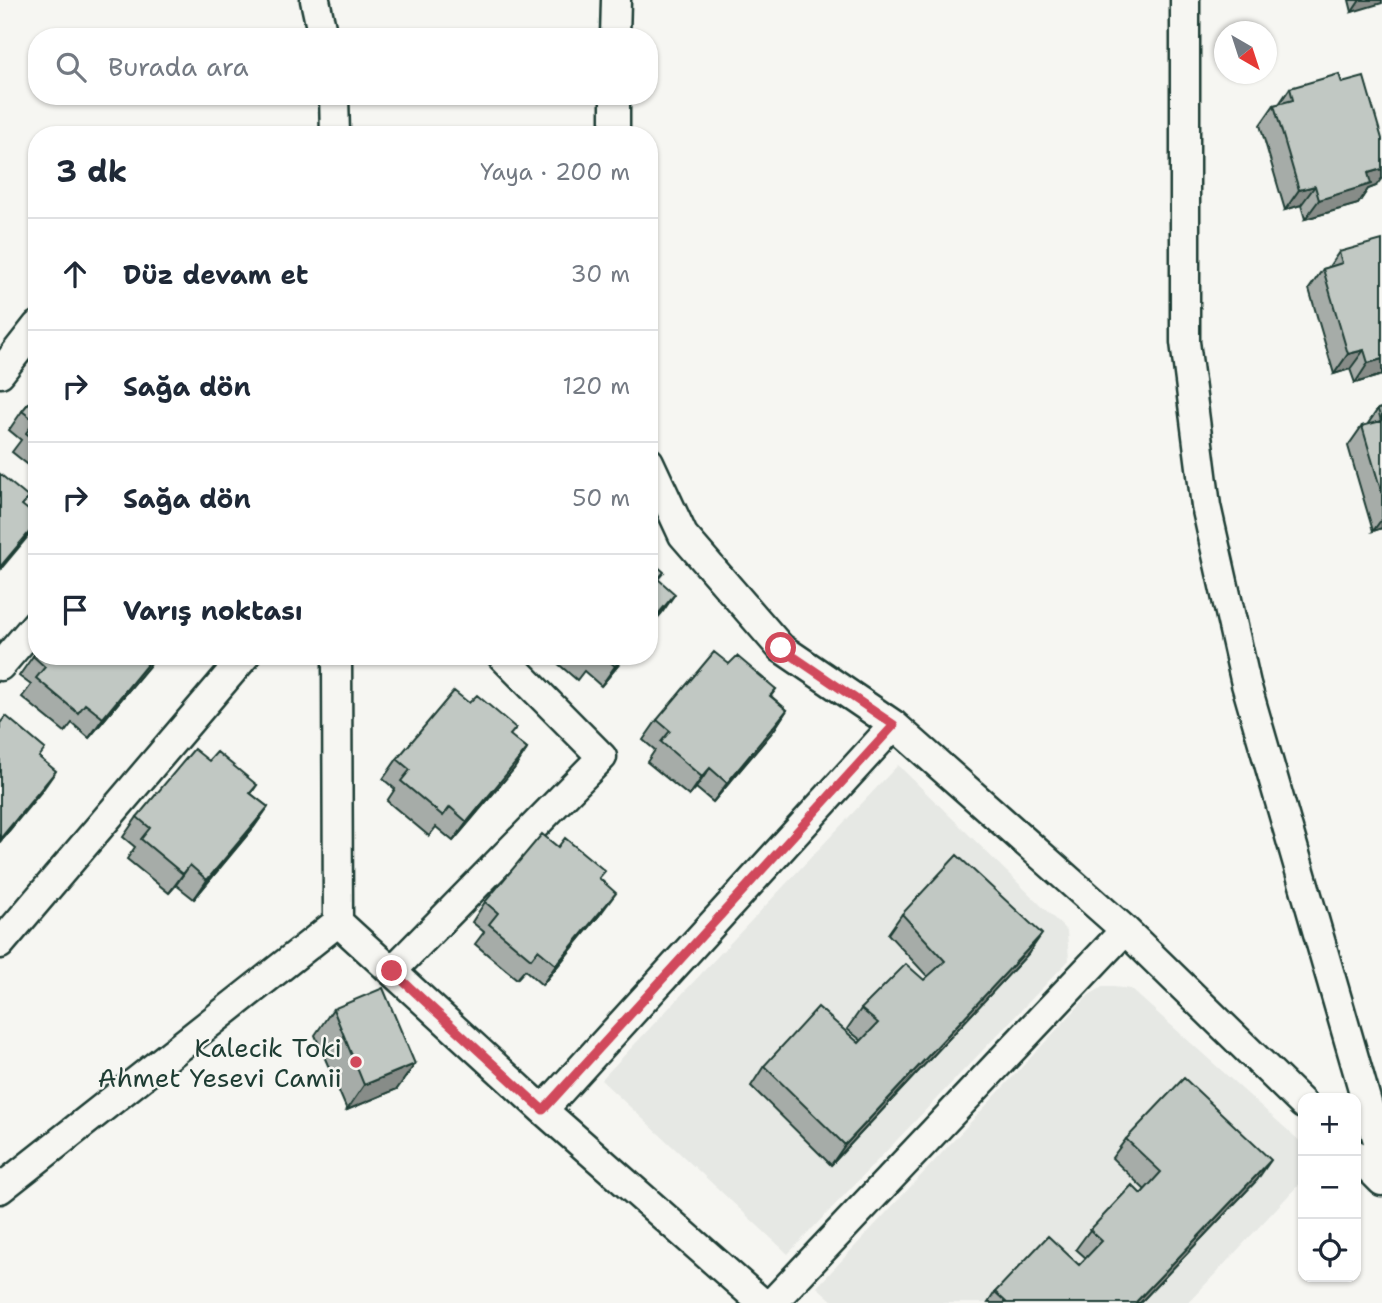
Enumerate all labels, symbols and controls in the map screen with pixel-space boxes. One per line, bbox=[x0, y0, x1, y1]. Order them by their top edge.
north arrow bbox=[1214, 21, 1277, 84]
search box bbox=[28, 28, 658, 105]
icon: search bbox=[52, 48, 90, 86]
text: Burada ara bbox=[108, 49, 249, 84]
text: 3 dk bbox=[56, 151, 127, 192]
text: Yaya · 200 m bbox=[480, 157, 630, 187]
icon: ahead bbox=[56, 255, 94, 293]
text: Düz devam et bbox=[123, 257, 308, 292]
text: 30 m bbox=[571, 259, 630, 289]
icon: right bbox=[56, 367, 94, 405]
text: Sağa dön bbox=[123, 369, 251, 404]
text: 120 m bbox=[562, 371, 630, 401]
icon: right bbox=[56, 479, 94, 517]
text: Sağa dön bbox=[123, 481, 251, 516]
text: 50 m bbox=[572, 483, 630, 513]
icon: arrive bbox=[56, 591, 94, 629]
text: Varış noktası bbox=[123, 593, 303, 628]
route start bbox=[765, 632, 796, 663]
route end bbox=[376, 955, 407, 986]
place label: Kalecik Toki Ahmet Yesevi Camii bbox=[98, 1030, 342, 1095]
marker: Kalecik Toki Ahmet Yesevi Camii bbox=[348, 1054, 364, 1070]
map controls bbox=[1298, 1093, 1361, 1282]
button: + bbox=[1298, 1093, 1361, 1156]
button: − bbox=[1298, 1156, 1361, 1219]
button: locate bbox=[1298, 1219, 1361, 1282]

